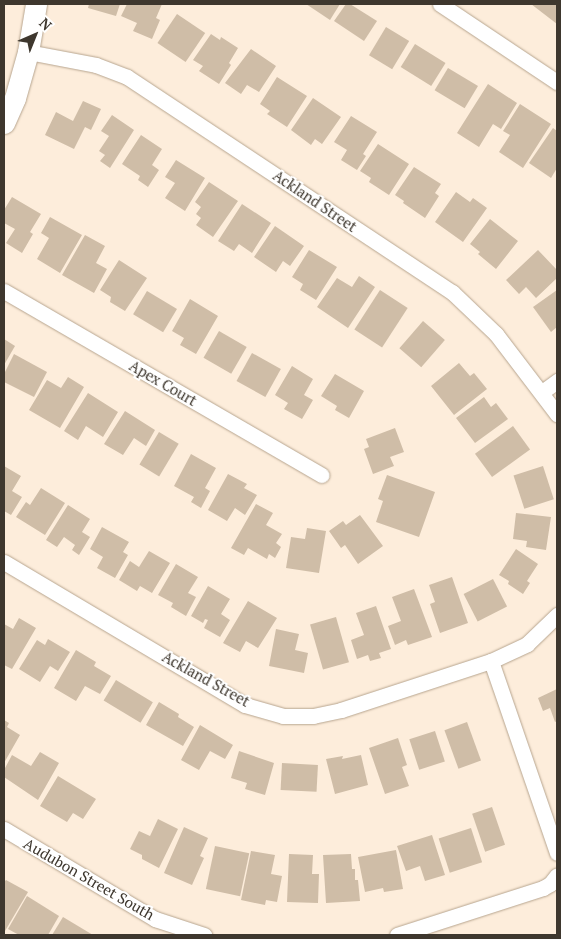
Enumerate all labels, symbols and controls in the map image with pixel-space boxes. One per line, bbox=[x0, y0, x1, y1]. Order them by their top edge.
north arrow bbox=[10, 10, 60, 60]
text: N bbox=[35, 13, 56, 34]
street label: Ackland Street bbox=[270, 166, 360, 236]
street label: Apex Court bbox=[126, 356, 200, 410]
street label: Ackland Street bbox=[159, 648, 253, 710]
street label: Audubon Street South bbox=[21, 834, 157, 924]

